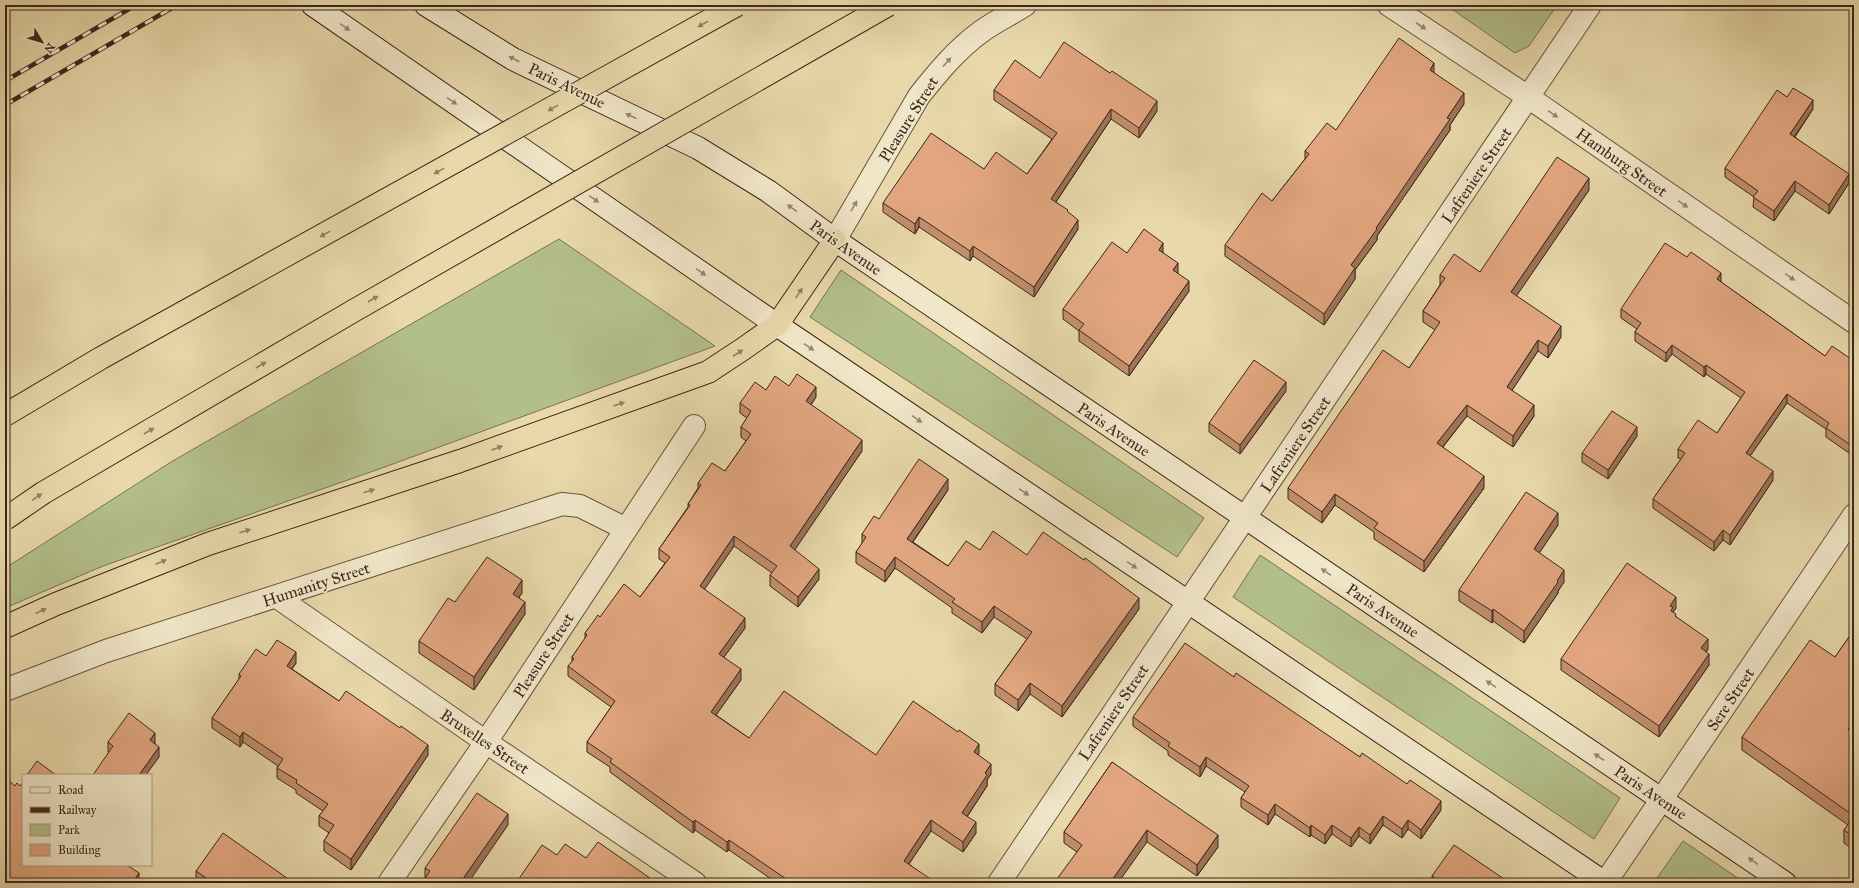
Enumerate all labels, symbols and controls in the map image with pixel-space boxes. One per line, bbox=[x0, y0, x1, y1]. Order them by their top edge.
one-way arrow bbox=[697, 21, 709, 28]
north arrow bbox=[22, 22, 62, 62]
one-way arrow bbox=[340, 23, 350, 31]
one-way arrow bbox=[1415, 23, 1427, 30]
text: N bbox=[41, 40, 57, 56]
one-way arrow bbox=[508, 56, 520, 63]
one-way arrow bbox=[942, 57, 952, 67]
street label: Paris Avenue bbox=[525, 59, 609, 112]
street label: Pleasure Street bbox=[875, 73, 942, 165]
one-way arrow bbox=[447, 97, 457, 105]
one-way arrow bbox=[547, 104, 559, 111]
one-way arrow bbox=[1547, 110, 1558, 118]
one-way arrow bbox=[626, 113, 637, 119]
street label: Lafreniere Street bbox=[1437, 123, 1516, 227]
street label: Hamburg Street bbox=[1572, 124, 1671, 202]
one-way arrow bbox=[433, 167, 445, 174]
one-way arrow bbox=[588, 195, 599, 203]
one-way arrow bbox=[851, 200, 858, 212]
one-way arrow bbox=[1678, 200, 1688, 208]
one-way arrow bbox=[787, 205, 797, 213]
street label: Paris Avenue bbox=[806, 216, 886, 279]
one-way arrow bbox=[319, 230, 331, 237]
one-way arrow bbox=[695, 268, 706, 276]
one-way arrow bbox=[1785, 273, 1795, 281]
one-way arrow bbox=[795, 287, 803, 298]
one-way arrow bbox=[367, 296, 379, 303]
one-way arrow bbox=[804, 343, 814, 351]
one-way arrow bbox=[733, 349, 743, 357]
one-way arrow bbox=[255, 361, 267, 368]
street label: Lafreniere Street bbox=[1256, 392, 1335, 496]
street label: Paris Avenue bbox=[1074, 398, 1154, 461]
one-way arrow bbox=[613, 401, 625, 407]
one-way arrow bbox=[911, 415, 922, 423]
one-way arrow bbox=[143, 427, 155, 434]
one-way arrow bbox=[491, 444, 503, 450]
one-way arrow bbox=[363, 488, 375, 494]
one-way arrow bbox=[1019, 488, 1030, 496]
one-way arrow bbox=[32, 493, 42, 501]
one-way arrow bbox=[240, 528, 252, 534]
street label: Humanity Street bbox=[260, 558, 373, 611]
one-way arrow bbox=[155, 559, 167, 565]
one-way arrow bbox=[1127, 561, 1137, 569]
one-way arrow bbox=[1320, 568, 1331, 576]
street label: Paris Avenue bbox=[1343, 579, 1423, 642]
one-way arrow bbox=[35, 608, 46, 614]
street label: Pleasure Street bbox=[509, 609, 578, 701]
street label: Lafreniere Street bbox=[1074, 660, 1153, 764]
street label: Sere Street bbox=[1703, 664, 1758, 734]
one-way arrow bbox=[1486, 680, 1496, 688]
street label: Bruxelles Street bbox=[437, 705, 533, 778]
one-way arrow bbox=[1594, 753, 1604, 761]
street label: Paris Avenue bbox=[1611, 761, 1691, 824]
legend bbox=[22, 774, 152, 866]
text: Road bbox=[58, 783, 84, 797]
text: Railway bbox=[58, 803, 97, 817]
text: Park bbox=[58, 823, 80, 837]
text: Building bbox=[58, 843, 101, 858]
one-way arrow bbox=[1748, 857, 1758, 865]

